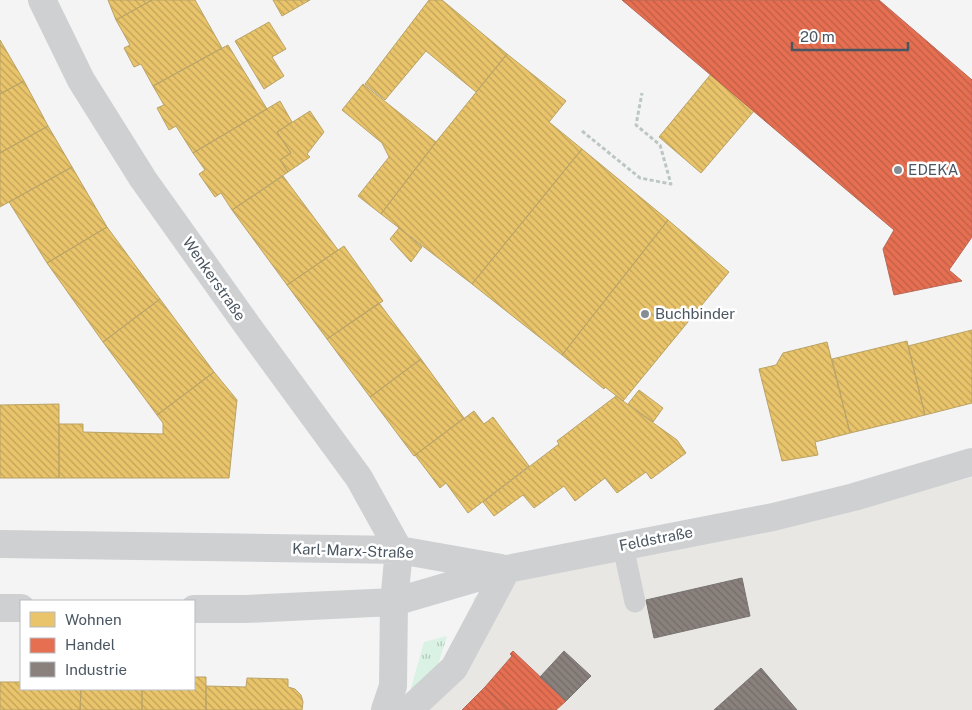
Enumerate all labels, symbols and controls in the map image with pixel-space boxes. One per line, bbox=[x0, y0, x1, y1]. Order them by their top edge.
scale bar bbox=[792, 20, 908, 52]
text: 20 m bbox=[800, 28, 835, 45]
place label: EDEKA bbox=[908, 161, 959, 178]
marker: EDEKA bbox=[892, 164, 904, 176]
street label: Wenkerstraße bbox=[179, 234, 249, 324]
place label: Buchbinder bbox=[655, 305, 735, 322]
marker: Buchbinder bbox=[639, 308, 651, 320]
street label: Feldstraße bbox=[618, 523, 694, 554]
street label: Karl-Marx-Straße bbox=[292, 540, 414, 561]
legend bbox=[20, 600, 195, 690]
text: Wohnen bbox=[65, 611, 122, 628]
text: Handel bbox=[65, 636, 115, 653]
text: Industrie bbox=[65, 661, 127, 678]

